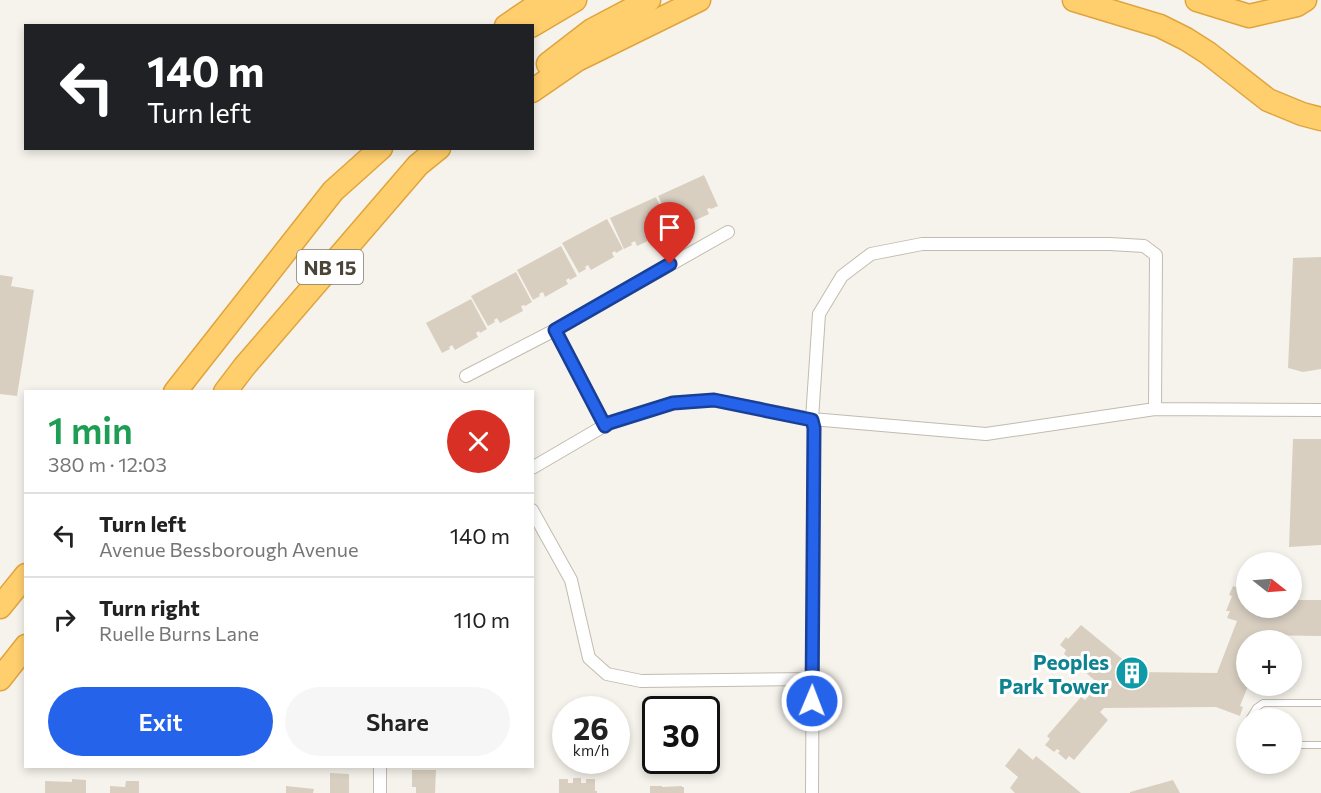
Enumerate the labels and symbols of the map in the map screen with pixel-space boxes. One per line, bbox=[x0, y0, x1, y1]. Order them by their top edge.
pin bbox=[644, 202, 695, 264]
road number: NB 15 bbox=[297, 250, 363, 284]
north arrow bbox=[1236, 552, 1302, 618]
place label: Peoples Park Tower bbox=[999, 649, 1109, 698]
building icon: Peoples Park Tower bbox=[1114, 655, 1150, 691]
position arrow bbox=[780, 669, 844, 733]
speed limit sign: 30 bbox=[642, 696, 720, 774]

